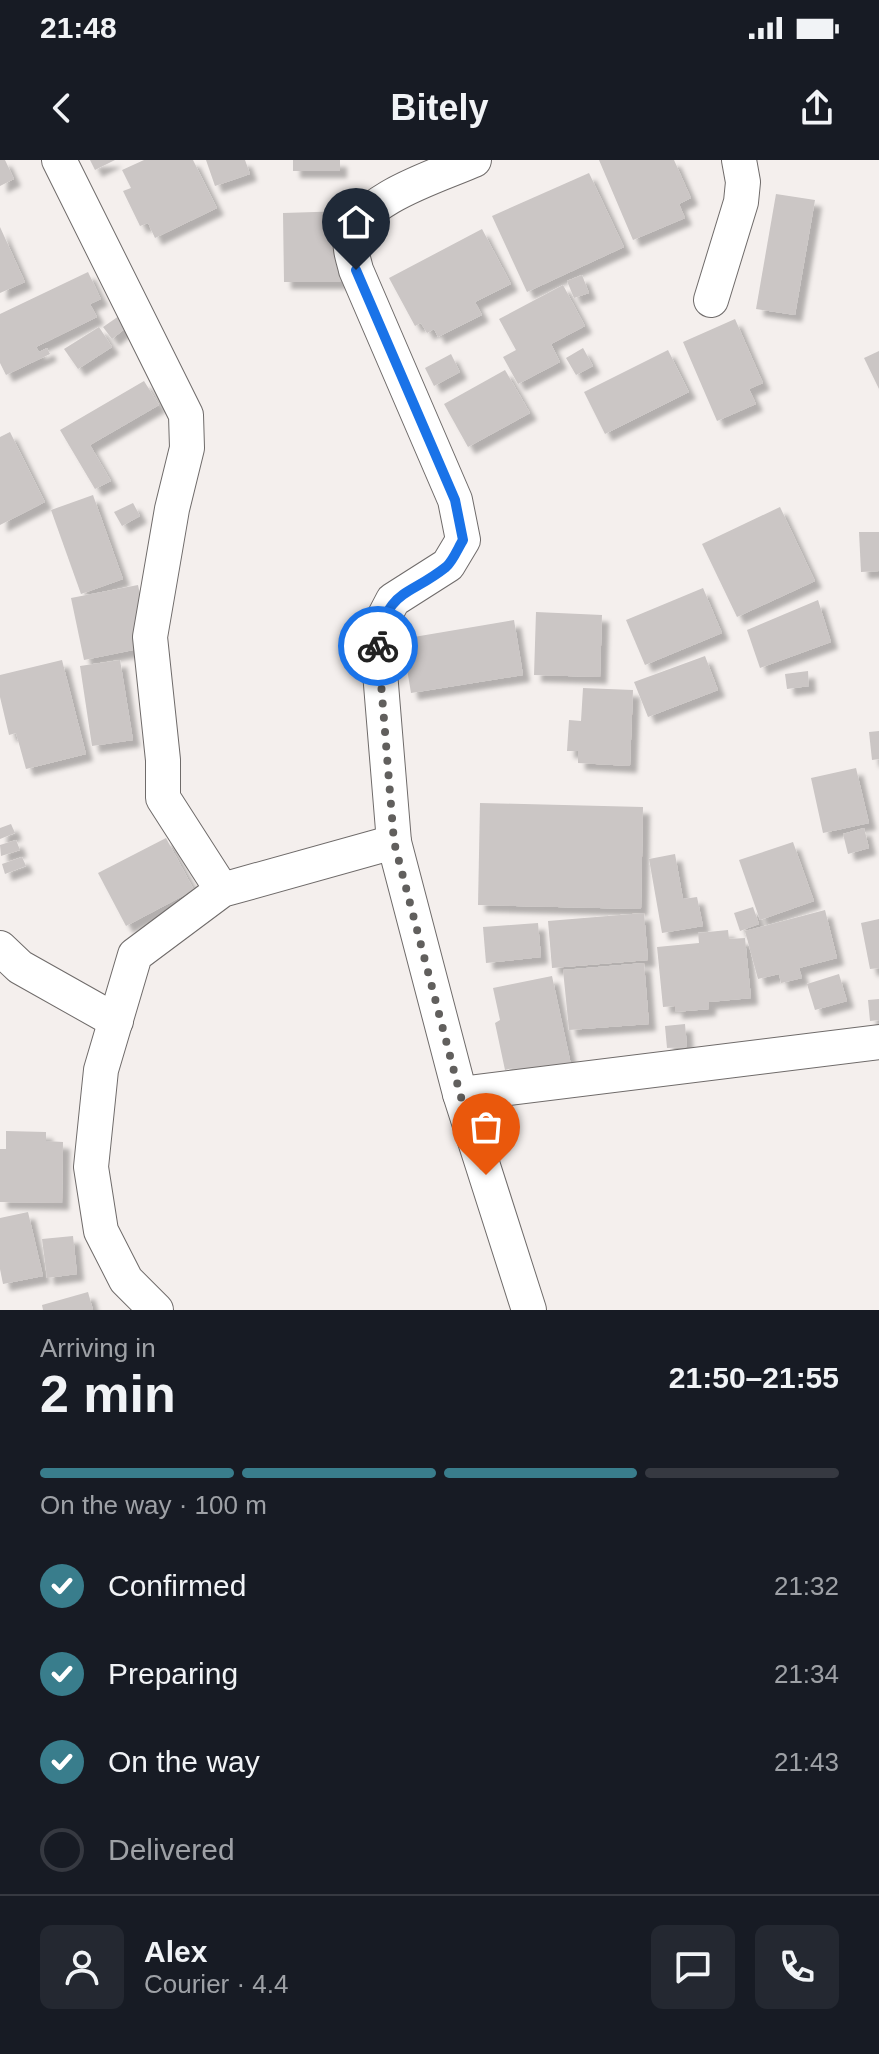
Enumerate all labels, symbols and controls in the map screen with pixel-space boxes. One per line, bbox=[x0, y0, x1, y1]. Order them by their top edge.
text: 21:48 bbox=[40, 11, 117, 44]
icon: back bbox=[40, 86, 84, 130]
icon: share bbox=[795, 86, 839, 130]
text: Bitely bbox=[390, 87, 489, 128]
pin bbox=[322, 188, 390, 270]
icon: home bbox=[334, 200, 378, 244]
courier bbox=[338, 606, 418, 686]
icon: bike bbox=[356, 624, 400, 668]
pin bbox=[452, 1093, 520, 1175]
icon: bag bbox=[464, 1105, 508, 1149]
text: Arriving in bbox=[40, 1333, 156, 1363]
text: 21:50–21:55 bbox=[669, 1361, 839, 1394]
text: 2 min bbox=[40, 1365, 176, 1423]
text: On the way · 100 m bbox=[40, 1490, 267, 1520]
icon: check bbox=[40, 1564, 84, 1608]
text: Confirmed bbox=[108, 1569, 246, 1602]
text: 21:32 bbox=[774, 1571, 839, 1601]
icon: check bbox=[40, 1652, 84, 1696]
text: Preparing bbox=[108, 1657, 238, 1690]
text: 21:34 bbox=[774, 1659, 839, 1689]
icon: check bbox=[40, 1740, 84, 1784]
text: On the way bbox=[108, 1745, 260, 1778]
text: 21:43 bbox=[774, 1747, 839, 1777]
text: Delivered bbox=[108, 1833, 235, 1866]
button: person bbox=[40, 1925, 124, 2009]
button: chat bbox=[651, 1925, 735, 2009]
button: phone bbox=[755, 1925, 839, 2009]
text: Alex bbox=[144, 1935, 207, 1968]
text: Courier · 4.4 bbox=[144, 1969, 289, 1999]

